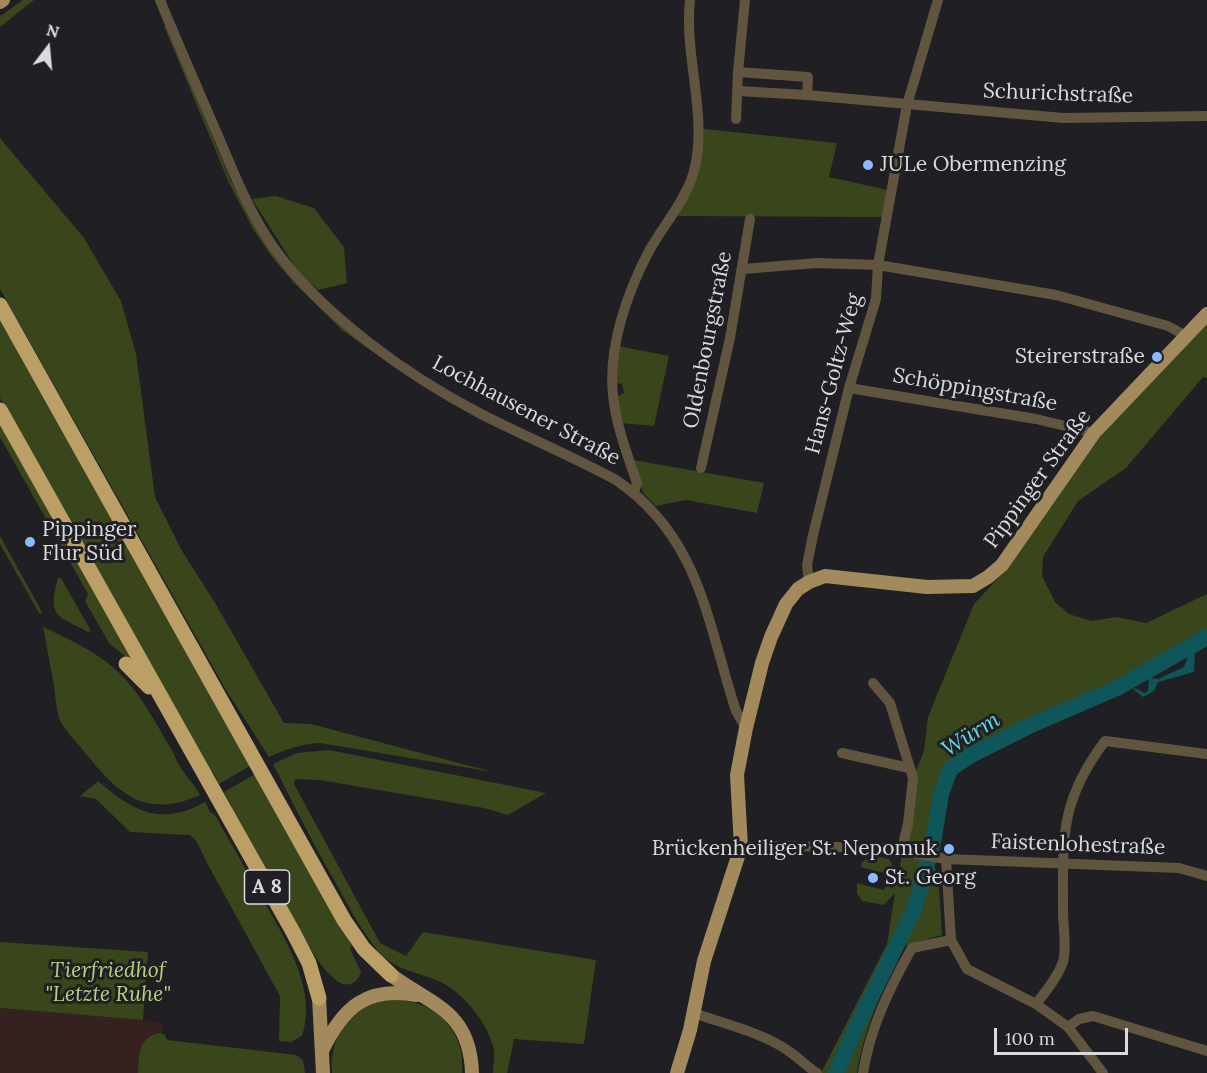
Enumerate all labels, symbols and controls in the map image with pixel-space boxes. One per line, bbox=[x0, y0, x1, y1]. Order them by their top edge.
north arrow bbox=[18, 18, 78, 78]
text: N bbox=[44, 19, 62, 42]
street label: Schurichstraße bbox=[982, 79, 1134, 109]
place label: JULe Obermenzing bbox=[880, 152, 1066, 178]
marker: JULe Obermenzing bbox=[861, 158, 875, 172]
street label: Oldenbourgstraße bbox=[678, 249, 738, 431]
street label: Hans-Goltz-Weg bbox=[800, 291, 868, 457]
place label: Steirerstraße bbox=[1015, 344, 1145, 370]
marker: Steirerstraße bbox=[1150, 350, 1164, 364]
street label: Lochhausener Straße bbox=[428, 351, 624, 471]
street label: Schöppingstraße bbox=[891, 363, 1059, 417]
street label: Pippinger Straße bbox=[979, 405, 1097, 553]
place label: Pippinger Flur Süd bbox=[42, 517, 136, 567]
marker: Pippinger Flur Süd bbox=[23, 535, 37, 549]
water label: Würm bbox=[937, 707, 1005, 763]
street label: Faistenlohestraße bbox=[990, 829, 1166, 861]
place label: Brückenheiliger St. Nepomuk bbox=[652, 836, 937, 862]
marker: Brückenheiliger St. Nepomuk bbox=[942, 842, 956, 856]
place label: St. Georg bbox=[885, 865, 976, 891]
road number: A 8 bbox=[244, 870, 290, 904]
marker: St. Georg bbox=[866, 871, 880, 885]
park label: Tierfriedhof "Letzte Ruhe" bbox=[45, 958, 171, 1008]
scale bar bbox=[997, 1016, 1130, 1054]
text: 100 m bbox=[1005, 1027, 1055, 1050]

